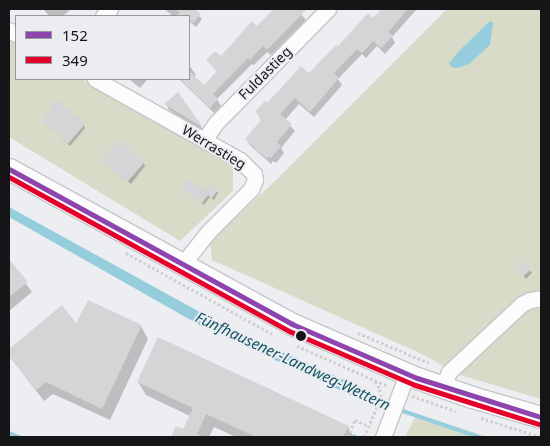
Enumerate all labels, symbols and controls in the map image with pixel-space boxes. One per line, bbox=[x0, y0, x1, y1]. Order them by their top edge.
legend bbox=[15, 15, 190, 80]
text: 152 bbox=[62, 25, 88, 45]
street label: Fuldastieg bbox=[235, 43, 295, 103]
text: 349 bbox=[62, 50, 88, 70]
street label: Werrastieg bbox=[179, 121, 249, 173]
water label: Fünfhausener-Landweg-Wettern bbox=[193, 308, 393, 414]
unlabelled marker bbox=[296, 331, 306, 341]

